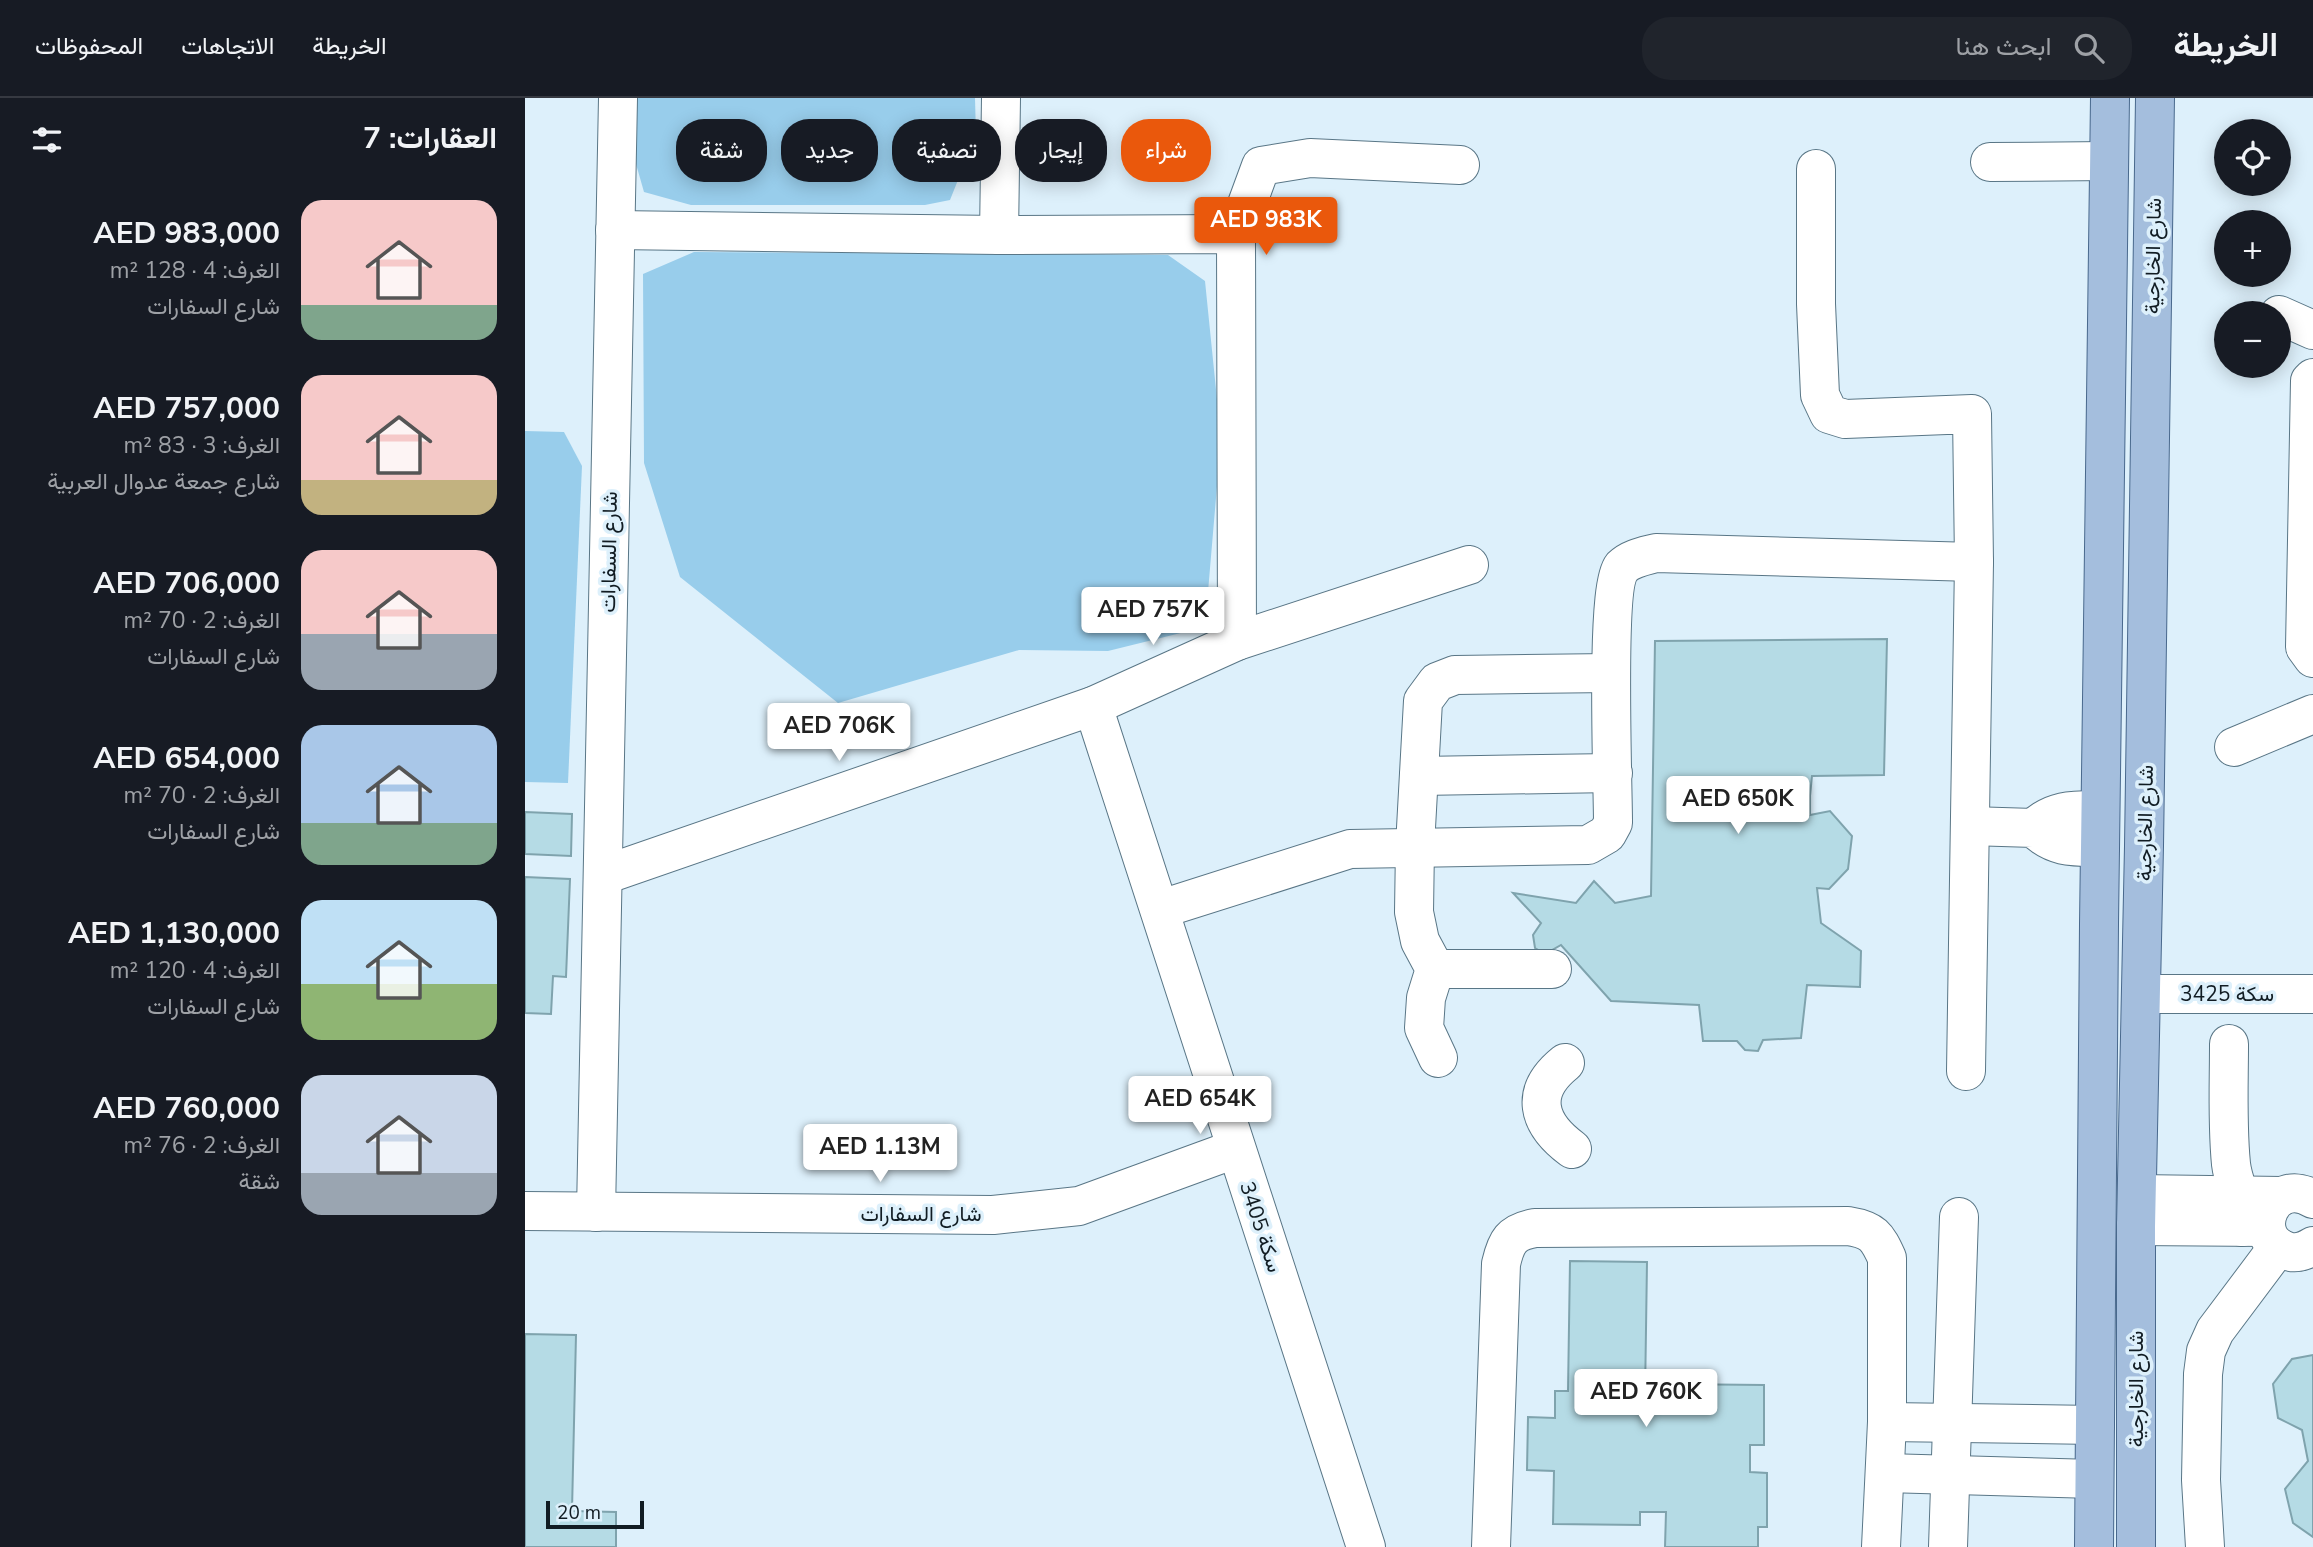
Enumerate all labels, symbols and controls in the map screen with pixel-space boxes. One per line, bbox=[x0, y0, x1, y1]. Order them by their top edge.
search box bbox=[1642, 17, 2132, 80]
text: الخريطة bbox=[2174, 23, 2278, 68]
text: ابحث هنا bbox=[1956, 29, 2052, 64]
icon: search bbox=[2070, 29, 2108, 67]
text: المحفوظات bbox=[35, 30, 143, 62]
text: الاتجاهات bbox=[181, 30, 274, 62]
text: الخريطة bbox=[312, 30, 387, 62]
text: العقارات: 7 bbox=[363, 118, 497, 159]
chip: شقة bbox=[676, 119, 767, 182]
chip: جديد bbox=[781, 119, 878, 182]
chip: تصفية bbox=[892, 119, 1001, 182]
chip: إيجار bbox=[1015, 119, 1107, 182]
chip: شراء bbox=[1121, 119, 1211, 182]
map controls bbox=[2214, 119, 2291, 378]
button: locate bbox=[2214, 119, 2291, 196]
icon: filters bbox=[28, 121, 66, 159]
pin: AED 983K bbox=[1194, 198, 1338, 257]
street label: شارع الخارجية bbox=[2138, 198, 2168, 314]
text: AED 983K bbox=[1210, 204, 1322, 235]
button: + bbox=[2214, 210, 2291, 287]
text: AED 983,000 bbox=[93, 213, 280, 254]
icon: home bbox=[357, 228, 441, 312]
text: الغرف: 4 · 128 m² bbox=[110, 255, 280, 286]
text: شارع السفارات bbox=[147, 291, 280, 322]
button: − bbox=[2214, 301, 2291, 378]
text: AED 757,000 bbox=[93, 388, 280, 429]
icon: home bbox=[357, 403, 441, 487]
text: الغرف: 3 · 83 m² bbox=[124, 430, 280, 461]
text: شارع جمعة عدوال العربية bbox=[47, 466, 280, 497]
street label: شارع السفارات bbox=[594, 491, 624, 613]
text: AED 706,000 bbox=[93, 563, 280, 604]
icon: home bbox=[357, 578, 441, 662]
pin: AED 757K bbox=[1081, 588, 1225, 647]
text: AED 757K bbox=[1097, 594, 1209, 625]
text: الغرف: 2 · 70 m² bbox=[124, 605, 280, 636]
text: شارع السفارات bbox=[147, 641, 280, 672]
pin: AED 706K bbox=[767, 704, 911, 763]
text: AED 706K bbox=[783, 710, 895, 741]
text: AED 654,000 bbox=[93, 738, 280, 779]
icon: home bbox=[357, 753, 441, 837]
street label: شارع الخارجية bbox=[2130, 765, 2160, 881]
pin: AED 650K bbox=[1666, 776, 1810, 836]
text: الغرف: 2 · 70 m² bbox=[124, 780, 280, 811]
text: AED 650K bbox=[1682, 783, 1794, 814]
text: شارع السفارات bbox=[147, 816, 280, 847]
text: AED 1,130,000 bbox=[68, 913, 280, 954]
icon: home bbox=[357, 928, 441, 1012]
text: الغرف: 4 · 120 m² bbox=[110, 955, 280, 986]
street label: سكة 3425 bbox=[2180, 980, 2274, 1008]
text: شارع السفارات bbox=[147, 991, 280, 1022]
pin: AED 654K bbox=[1128, 1076, 1272, 1136]
text: AED 654K bbox=[1144, 1083, 1256, 1114]
text: AED 760,000 bbox=[93, 1088, 280, 1129]
icon: home bbox=[357, 1103, 441, 1187]
pin: AED 1.13M bbox=[800, 1124, 960, 1184]
text: الغرف: 2 · 76 m² bbox=[124, 1130, 280, 1161]
text: AED 1.13M bbox=[819, 1131, 941, 1162]
text: شقة bbox=[238, 1166, 280, 1197]
street label: سكة 3405 bbox=[1233, 1178, 1289, 1276]
street label: شارع السفارات bbox=[860, 1200, 982, 1228]
street label: شارع الخارجية bbox=[2122, 1331, 2150, 1447]
pin: AED 760K bbox=[1574, 1370, 1718, 1429]
text: AED 760K bbox=[1590, 1376, 1702, 1407]
scale bar bbox=[546, 1498, 644, 1530]
text: 20 m bbox=[557, 1500, 601, 1526]

